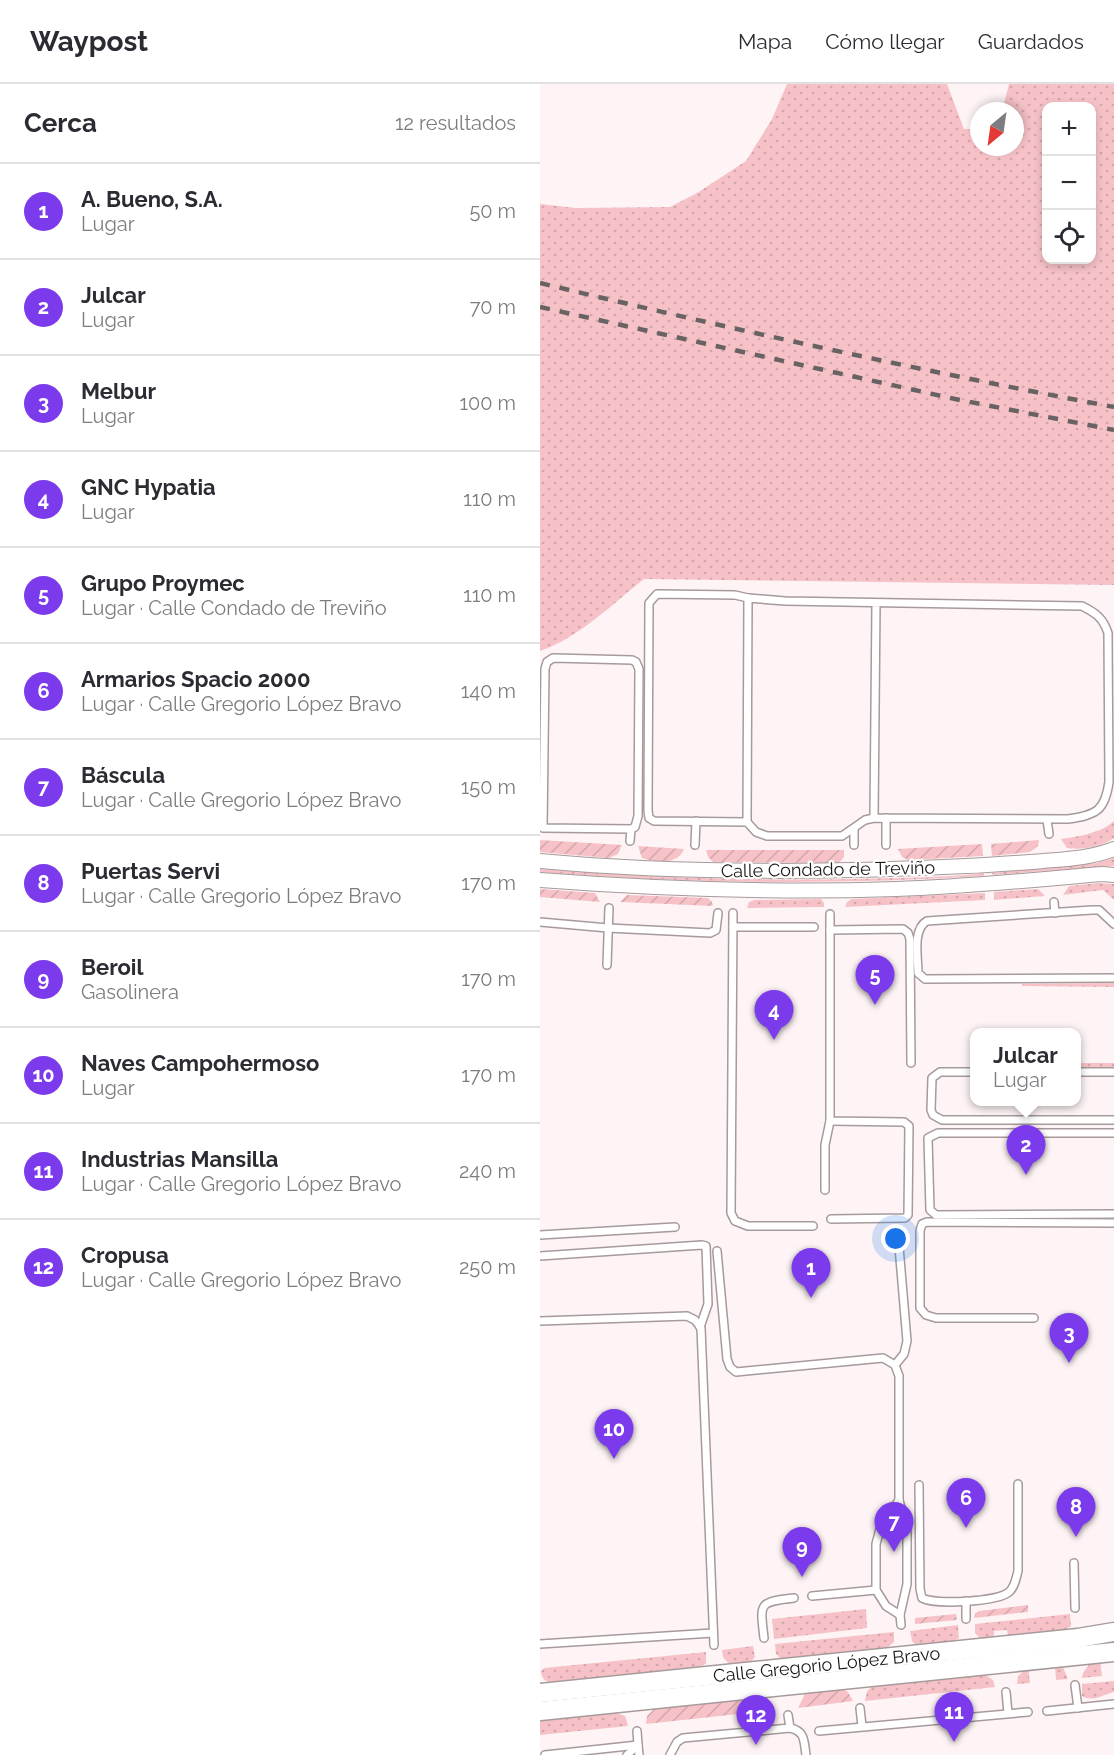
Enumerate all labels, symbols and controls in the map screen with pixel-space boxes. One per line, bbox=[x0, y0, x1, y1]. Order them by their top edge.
text: Waypost bbox=[30, 25, 148, 58]
text: Mapa bbox=[738, 29, 792, 54]
text: Cómo llegar bbox=[825, 29, 945, 54]
text: Guardados bbox=[978, 29, 1084, 54]
north arrow bbox=[970, 102, 1024, 156]
map controls bbox=[1042, 102, 1096, 264]
button: + bbox=[1042, 102, 1096, 156]
text: Cerca bbox=[24, 108, 97, 138]
text: 12 resultados bbox=[395, 111, 516, 135]
button: − bbox=[1042, 156, 1096, 210]
text: A. Bueno, S.A. bbox=[81, 186, 223, 212]
text: 1 bbox=[39, 199, 48, 223]
text: 50 m bbox=[469, 199, 516, 223]
button: locate bbox=[1042, 210, 1096, 264]
text: Lugar bbox=[81, 212, 135, 236]
text: Julcar bbox=[81, 282, 146, 308]
text: 2 bbox=[38, 295, 49, 319]
text: 70 m bbox=[470, 295, 516, 319]
text: Lugar bbox=[81, 308, 135, 332]
text: Melbur bbox=[81, 378, 156, 404]
text: 3 bbox=[38, 391, 49, 415]
text: 100 m bbox=[459, 391, 516, 415]
text: Lugar bbox=[81, 404, 135, 428]
text: GNC Hypatia bbox=[81, 474, 216, 500]
text: 4 bbox=[38, 487, 49, 511]
text: 110 m bbox=[463, 487, 516, 511]
text: Lugar bbox=[81, 500, 135, 524]
text: Grupo Proymec bbox=[81, 570, 245, 596]
text: 5 bbox=[38, 583, 49, 607]
text: 110 m bbox=[463, 583, 516, 607]
text: Lugar · Calle Condado de Treviño bbox=[81, 596, 387, 620]
text: Armarios Spacio 2000 bbox=[81, 666, 311, 692]
text: 6 bbox=[37, 679, 50, 703]
text: 140 m bbox=[461, 679, 516, 703]
text: Lugar · Calle Gregorio López Bravo bbox=[81, 692, 401, 716]
text: Báscula bbox=[81, 762, 165, 788]
text: 7 bbox=[38, 775, 49, 799]
text: 150 m bbox=[461, 775, 516, 799]
text: Lugar · Calle Gregorio López Bravo bbox=[81, 788, 401, 812]
street label: Calle Condado de Treviño bbox=[721, 857, 936, 881]
text: Puertas Servi bbox=[81, 858, 220, 884]
text: 8 bbox=[37, 871, 50, 895]
text: 170 m bbox=[461, 871, 516, 895]
text: Lugar · Calle Gregorio López Bravo bbox=[81, 884, 401, 908]
text: Beroil bbox=[81, 954, 143, 980]
pin: 5 bbox=[856, 956, 894, 1005]
text: 9 bbox=[38, 967, 49, 991]
text: 170 m bbox=[461, 967, 516, 991]
text: Gasolinera bbox=[81, 980, 179, 1004]
pin: 4 bbox=[754, 990, 794, 1040]
popup bbox=[970, 1028, 1081, 1106]
text: Julcar bbox=[993, 1042, 1058, 1068]
text: Naves Campohermoso bbox=[81, 1050, 319, 1076]
text: 10 bbox=[32, 1063, 55, 1087]
text: 170 m bbox=[461, 1063, 516, 1087]
text: Lugar bbox=[993, 1068, 1047, 1092]
text: Lugar bbox=[81, 1076, 135, 1100]
pin: 2 bbox=[1006, 1126, 1046, 1175]
text: Industrias Mansilla bbox=[81, 1146, 278, 1172]
text: 11 bbox=[34, 1159, 53, 1183]
text: 240 m bbox=[459, 1159, 516, 1183]
text: Lugar · Calle Gregorio López Bravo bbox=[81, 1172, 401, 1196]
your location bbox=[881, 1224, 910, 1253]
text: Cropusa bbox=[81, 1242, 169, 1268]
pin: 1 bbox=[792, 1248, 830, 1298]
text: 12 bbox=[33, 1255, 54, 1279]
text: 250 m bbox=[459, 1255, 516, 1279]
text: Lugar · Calle Gregorio López Bravo bbox=[81, 1268, 401, 1292]
pin: 3 bbox=[1050, 1314, 1088, 1363]
pin: 10 bbox=[594, 1410, 634, 1459]
pin: 6 bbox=[946, 1478, 986, 1528]
pin: 8 bbox=[1056, 1488, 1096, 1537]
pin: 7 bbox=[874, 1502, 914, 1552]
pin: 9 bbox=[782, 1528, 822, 1577]
street label: Calle Gregorio López Bravo bbox=[712, 1642, 941, 1686]
pin: 11 bbox=[934, 1692, 974, 1742]
pin: 12 bbox=[736, 1696, 776, 1745]

